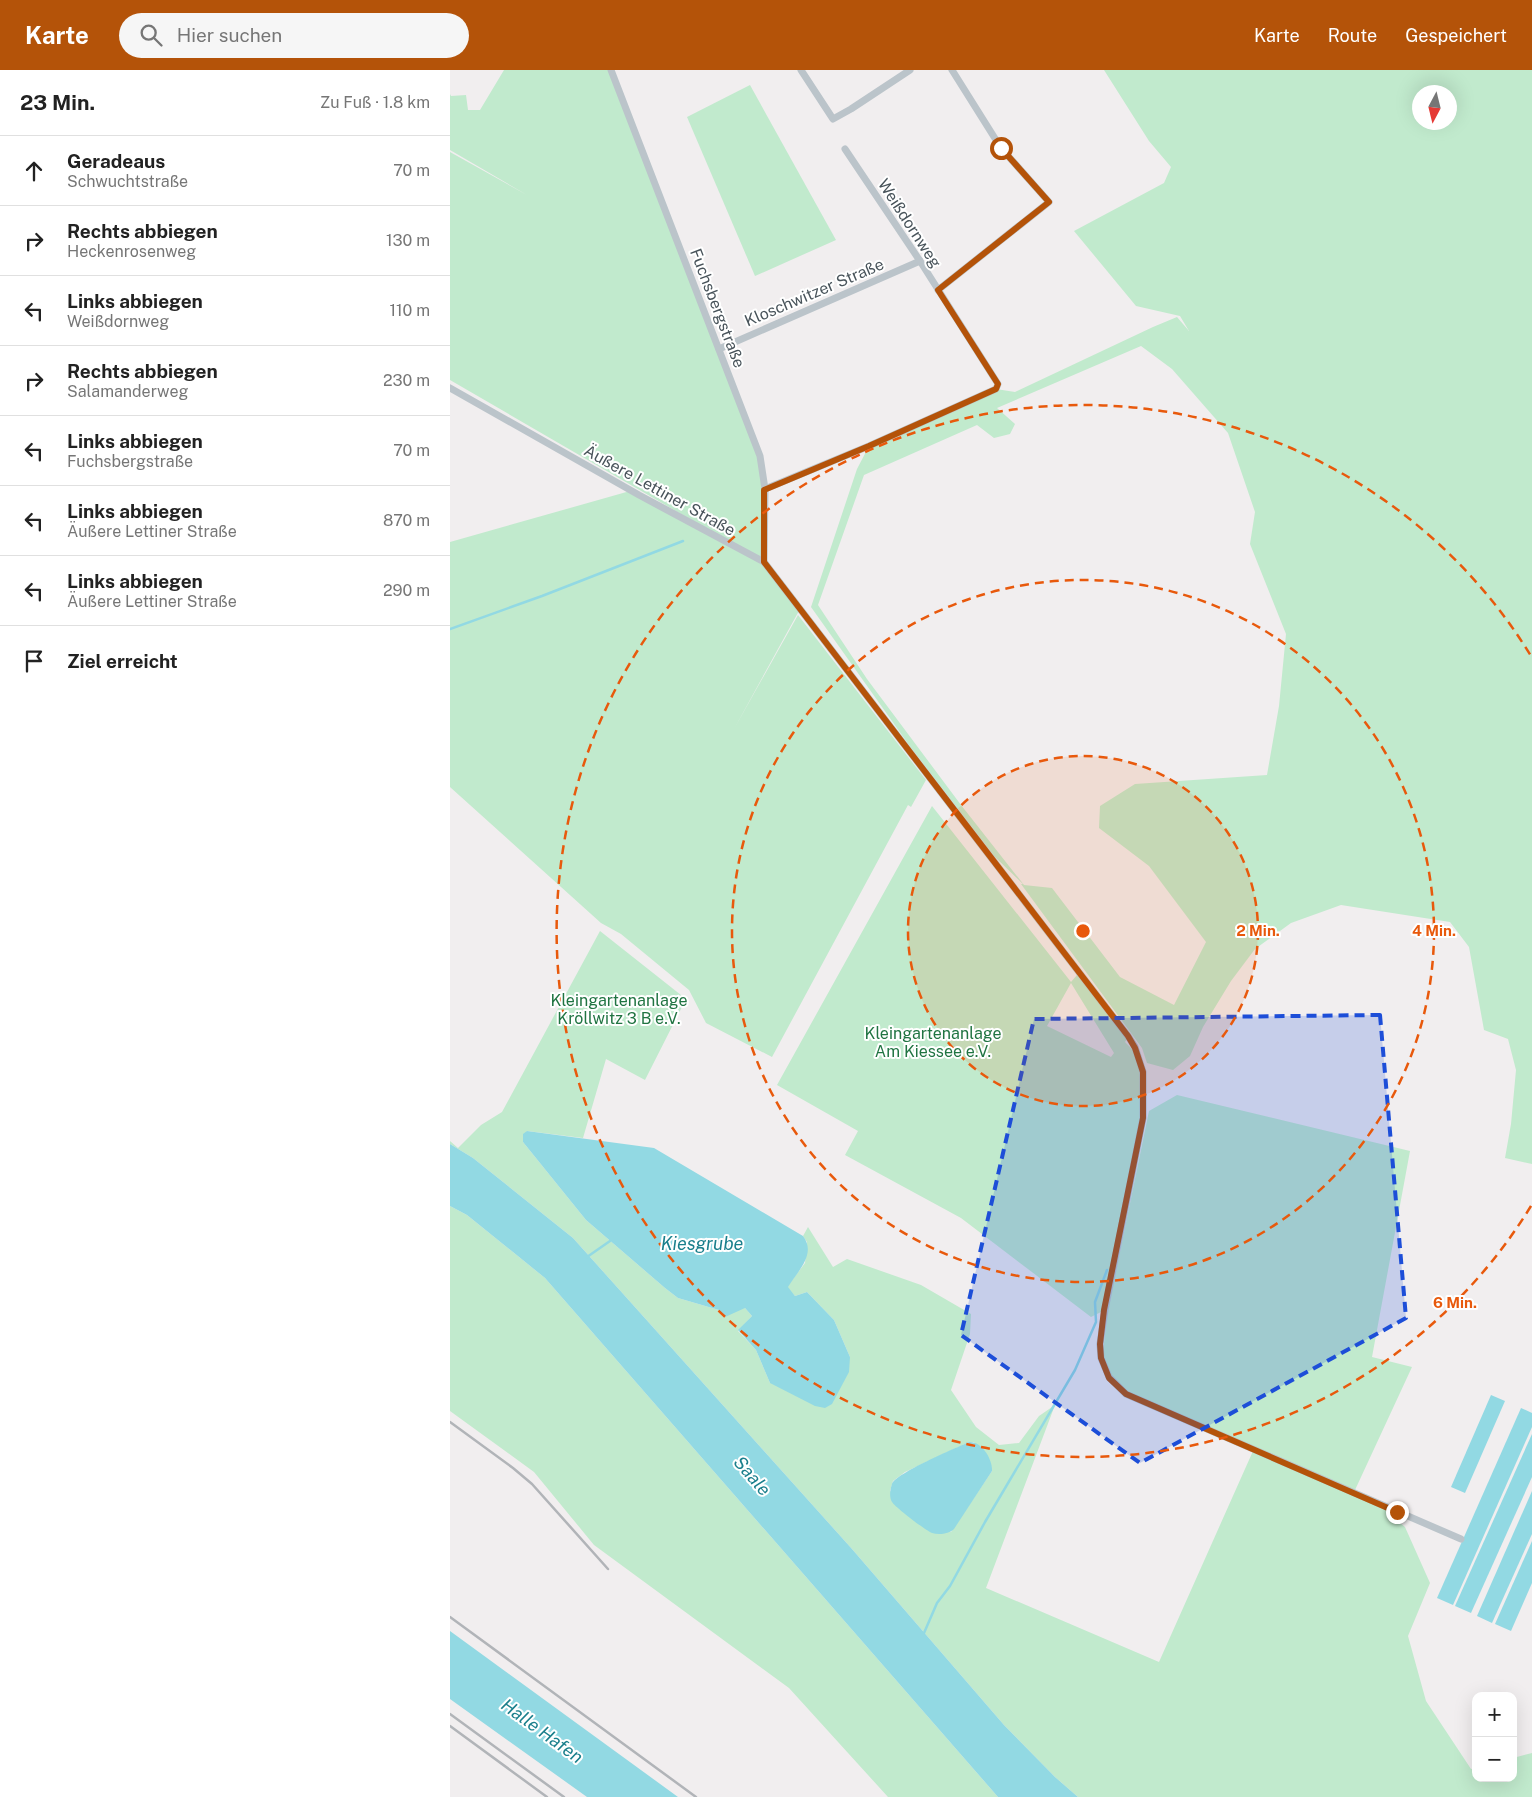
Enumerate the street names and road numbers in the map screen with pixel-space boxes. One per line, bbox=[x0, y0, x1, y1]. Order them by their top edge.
street label: Weißdornweg bbox=[874, 175, 945, 271]
street label: Fuchsbergstraße bbox=[686, 246, 749, 370]
street label: Kloschwitzer Straße bbox=[742, 255, 887, 330]
street label: Äußere Lettiner Straße bbox=[581, 440, 739, 540]

